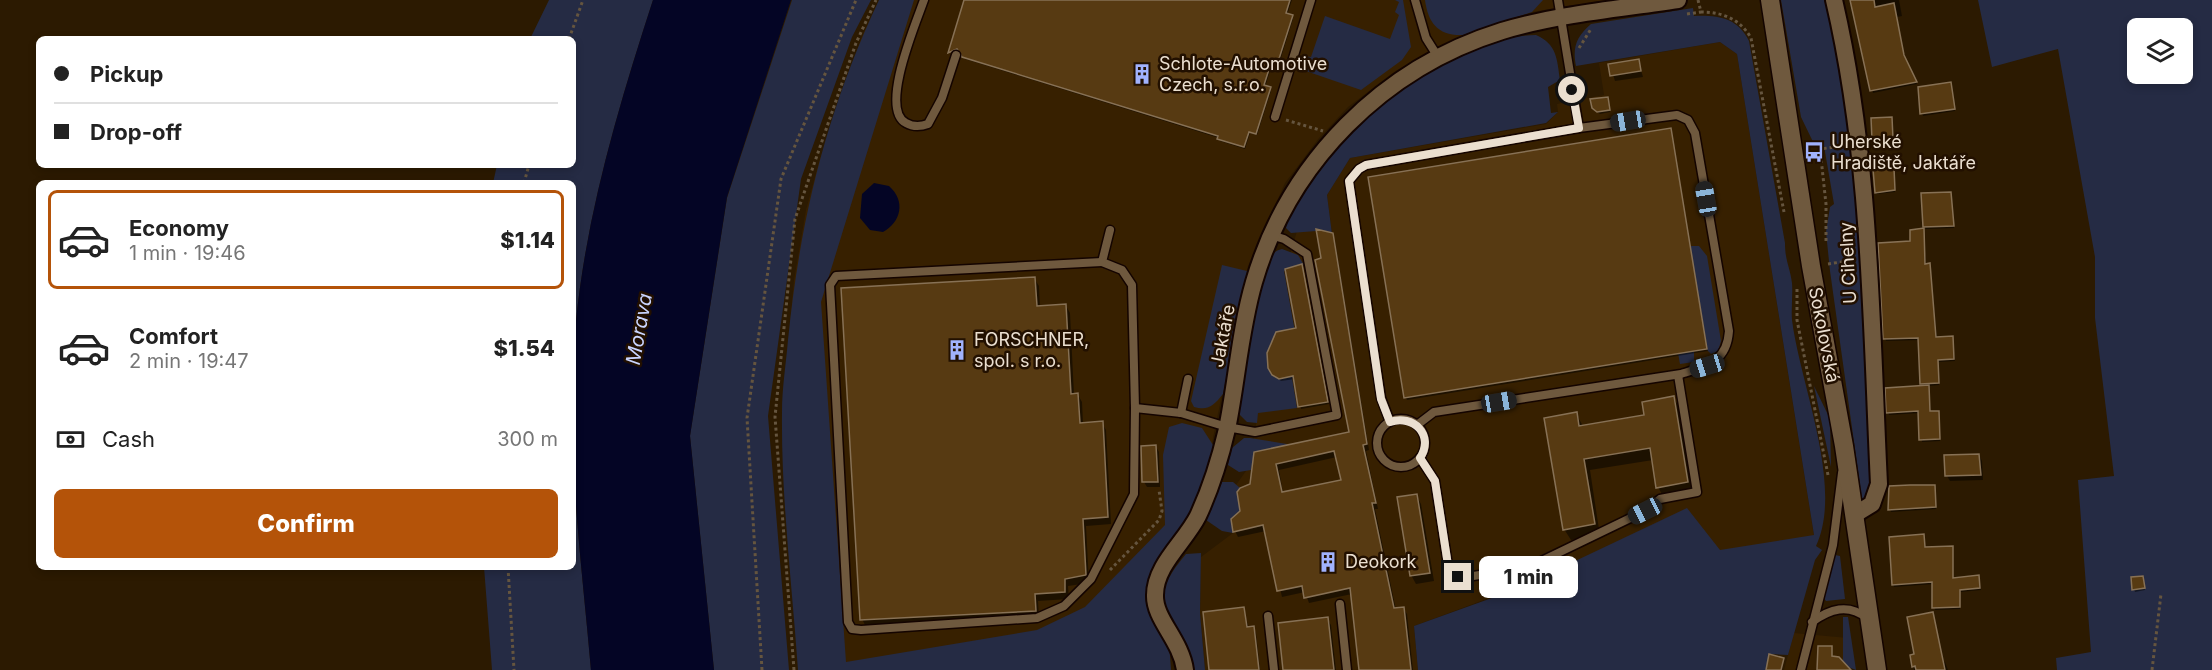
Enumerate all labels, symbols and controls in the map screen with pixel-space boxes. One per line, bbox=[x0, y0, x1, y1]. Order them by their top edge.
map controls bbox=[2127, 18, 2193, 84]
button: layers bbox=[2127, 18, 2193, 84]
place label: Schlote-Automotive Czech, s.r.o. bbox=[1159, 53, 1327, 95]
text: Pickup bbox=[90, 61, 164, 87]
building icon: Schlote-Automotive Czech, s.r.o. bbox=[1130, 62, 1154, 86]
route start bbox=[1558, 76, 1585, 103]
car bbox=[1609, 109, 1647, 133]
text: Drop-off bbox=[90, 119, 182, 145]
place label: Uherské Hradiště, Jaktáře bbox=[1831, 131, 1976, 173]
bus stop icon: Uherské Hradiště, Jaktáře bbox=[1802, 140, 1826, 164]
car bbox=[1694, 180, 1718, 218]
icon: car bbox=[57, 213, 111, 267]
text: Economy bbox=[129, 215, 229, 241]
street label: U Cihelny bbox=[1835, 222, 1860, 304]
text: $1.14 bbox=[500, 227, 555, 253]
text: 1 min · 19:46 bbox=[129, 241, 246, 265]
street label: Sokolovská bbox=[1805, 285, 1844, 385]
water label: Morava bbox=[621, 291, 657, 367]
street label: Jaktáře bbox=[1206, 303, 1239, 369]
icon: car bbox=[57, 321, 111, 375]
text: Comfort bbox=[129, 323, 218, 349]
place label: FORSCHNER, spol. s r.o. bbox=[974, 329, 1089, 371]
text: $1.54 bbox=[494, 335, 555, 361]
building icon: FORSCHNER, spol. s r.o. bbox=[945, 338, 969, 362]
text: 2 min · 19:47 bbox=[129, 349, 249, 373]
car bbox=[1687, 352, 1727, 380]
car bbox=[1480, 390, 1518, 414]
icon: cash bbox=[54, 423, 87, 456]
text: Cash bbox=[102, 426, 155, 452]
text: 300 m bbox=[497, 427, 558, 451]
button: Confirm bbox=[54, 489, 558, 558]
car bbox=[1625, 495, 1665, 527]
building icon: Deokork bbox=[1316, 550, 1340, 574]
place label: Deokork bbox=[1345, 551, 1417, 572]
callout: 1 min bbox=[1479, 556, 1578, 598]
route end bbox=[1444, 563, 1471, 590]
text: 1 min bbox=[1503, 565, 1554, 589]

